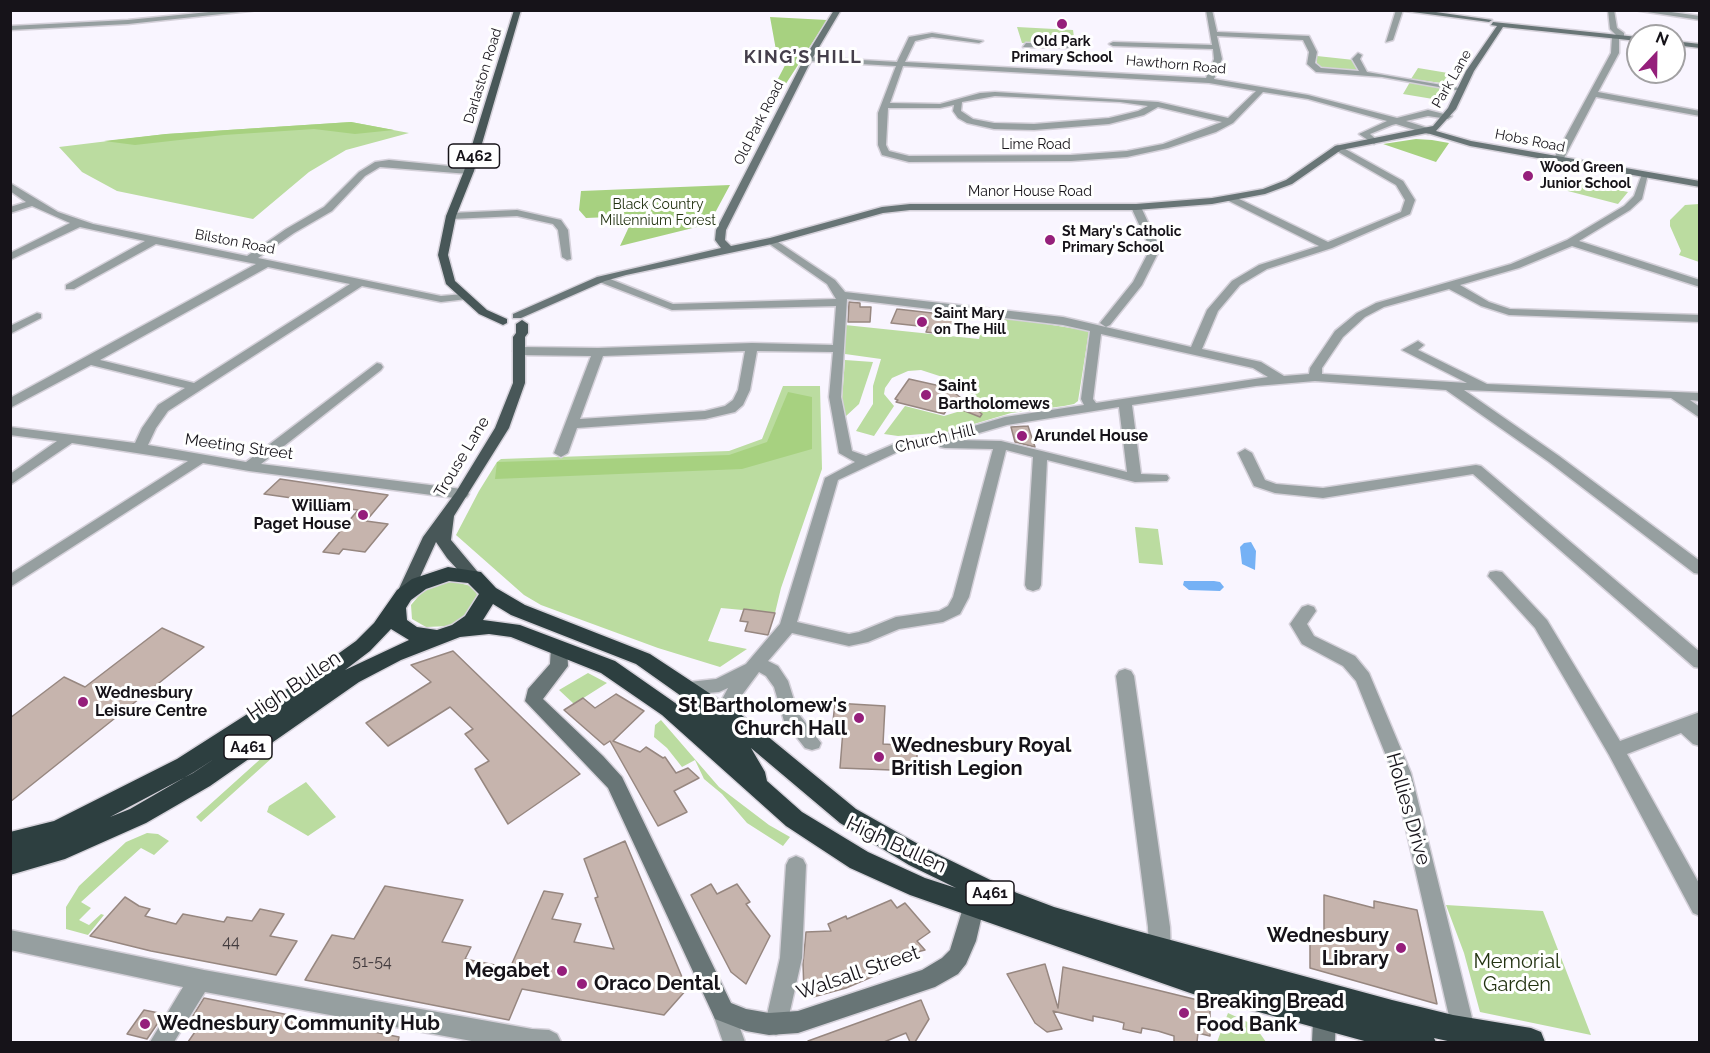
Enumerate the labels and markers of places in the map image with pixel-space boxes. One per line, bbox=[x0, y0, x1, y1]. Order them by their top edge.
marker: Old Park Primary School bbox=[1055, 17, 1069, 31]
place label: Old Park Primary School bbox=[1011, 34, 1113, 66]
place label: Wood Green Junior School bbox=[1540, 160, 1631, 192]
marker: Wood Green Junior School bbox=[1521, 169, 1535, 183]
place label: St Mary's Catholic Primary School bbox=[1062, 224, 1182, 256]
marker: St Mary's Catholic Primary School bbox=[1043, 233, 1057, 247]
place label: Saint Mary on The Hill bbox=[934, 306, 1006, 338]
marker: Saint Mary on The Hill bbox=[915, 315, 929, 329]
place label: Saint Bartholomews bbox=[938, 376, 1050, 414]
marker: Saint Bartholomews bbox=[919, 388, 933, 402]
place label: Arundel House bbox=[1034, 426, 1148, 446]
marker: Arundel House bbox=[1015, 429, 1029, 443]
place label: William Paget House bbox=[253, 496, 351, 534]
marker: William Paget House bbox=[356, 508, 370, 522]
place label: Wednesbury Leisure Centre bbox=[95, 683, 207, 721]
place label: St Bartholomew's Church Hall bbox=[678, 694, 847, 741]
marker: Wednesbury Leisure Centre bbox=[76, 695, 90, 709]
marker: St Bartholomew's Church Hall bbox=[852, 711, 866, 725]
place label: Wednesbury Royal British Legion bbox=[891, 734, 1071, 781]
marker: Wednesbury Royal British Legion bbox=[872, 750, 886, 764]
place label: Wednesbury Library bbox=[1267, 924, 1389, 971]
marker: Wednesbury Library bbox=[1394, 941, 1408, 955]
place label: Megabet bbox=[465, 959, 550, 983]
marker: Megabet bbox=[555, 964, 569, 978]
place label: Oraco Dental bbox=[594, 972, 720, 996]
marker: Oraco Dental bbox=[575, 977, 589, 991]
place label: Breaking Bread Food Bank bbox=[1196, 990, 1344, 1037]
marker: Breaking Bread Food Bank bbox=[1177, 1006, 1191, 1020]
place label: Wednesbury Community Hub bbox=[157, 1012, 440, 1036]
marker: Wednesbury Community Hub bbox=[138, 1017, 152, 1031]

